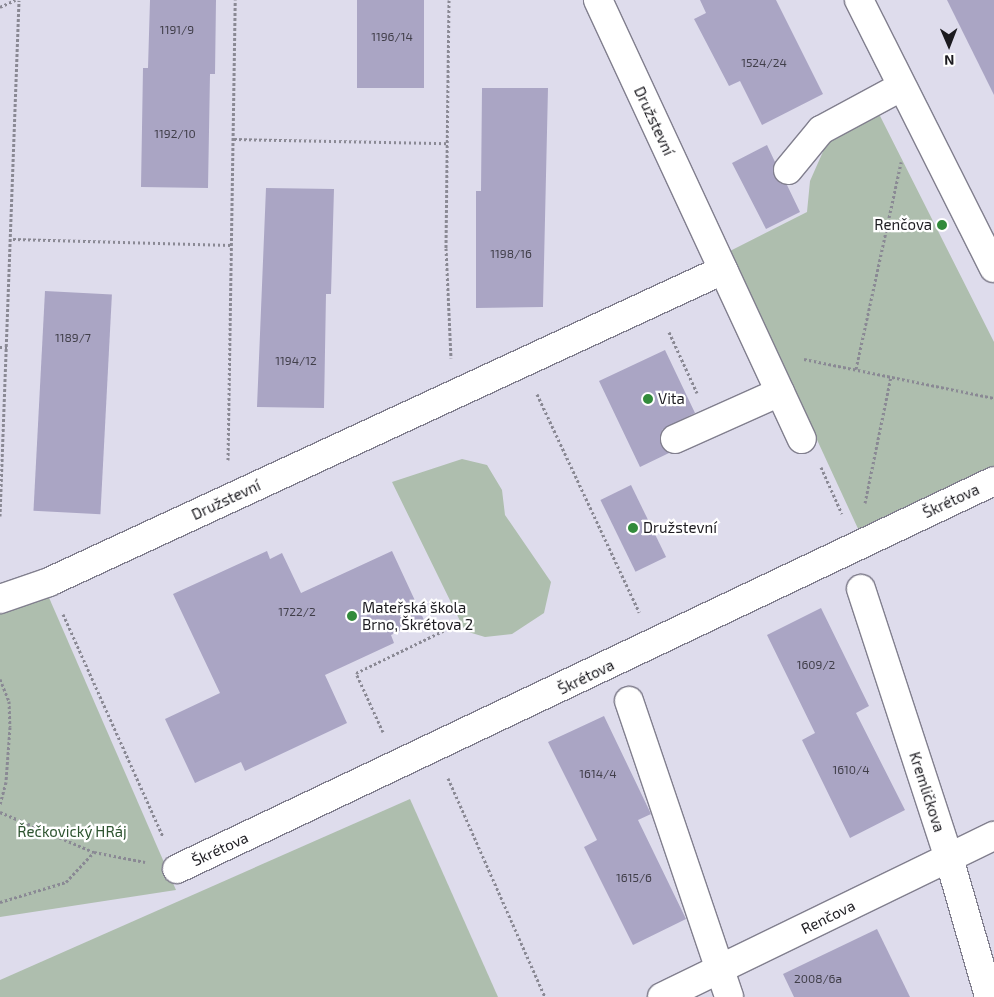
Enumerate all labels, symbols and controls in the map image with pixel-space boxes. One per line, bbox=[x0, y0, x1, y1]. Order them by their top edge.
north arrow bbox=[924, 20, 974, 70]
house number: 1191/9 bbox=[160, 23, 194, 37]
house number: 1196/14 bbox=[371, 30, 413, 44]
text: N bbox=[944, 52, 954, 69]
house number: 1524/24 bbox=[741, 56, 787, 70]
street label: Družstevní bbox=[630, 84, 678, 158]
house number: 1192/10 bbox=[154, 127, 196, 141]
place label: Renčova bbox=[874, 216, 932, 234]
marker: Renčova bbox=[936, 219, 948, 231]
house number: 1198/16 bbox=[490, 247, 532, 261]
house number: 1189/7 bbox=[55, 331, 91, 345]
house number: 1194/12 bbox=[275, 354, 317, 368]
place label: Vita bbox=[658, 390, 685, 408]
marker: Vita bbox=[642, 393, 654, 405]
street label: Družstevní bbox=[189, 476, 263, 524]
street label: Škrétova bbox=[920, 480, 982, 522]
place label: Družstevní bbox=[643, 519, 717, 537]
marker: Družstevní bbox=[627, 522, 639, 534]
place label: Mateřská škola Brno, Škrétova 2 bbox=[362, 598, 473, 633]
house number: 1722/2 bbox=[278, 605, 316, 619]
marker: Mateřská škola Brno, Škrétova 2 bbox=[346, 610, 358, 622]
street label: Škrétova bbox=[555, 656, 617, 698]
house number: 1609/2 bbox=[797, 658, 835, 672]
street label: Kremličkova bbox=[906, 750, 948, 834]
house number: 1610/4 bbox=[832, 763, 870, 777]
house number: 1614/4 bbox=[579, 767, 617, 781]
park label: Řečkovický HRáj bbox=[17, 823, 127, 841]
street label: Škrétova bbox=[189, 828, 251, 870]
house number: 1615/6 bbox=[616, 871, 652, 885]
street label: Renčova bbox=[798, 896, 858, 938]
house number: 2008/6a bbox=[794, 972, 842, 986]

